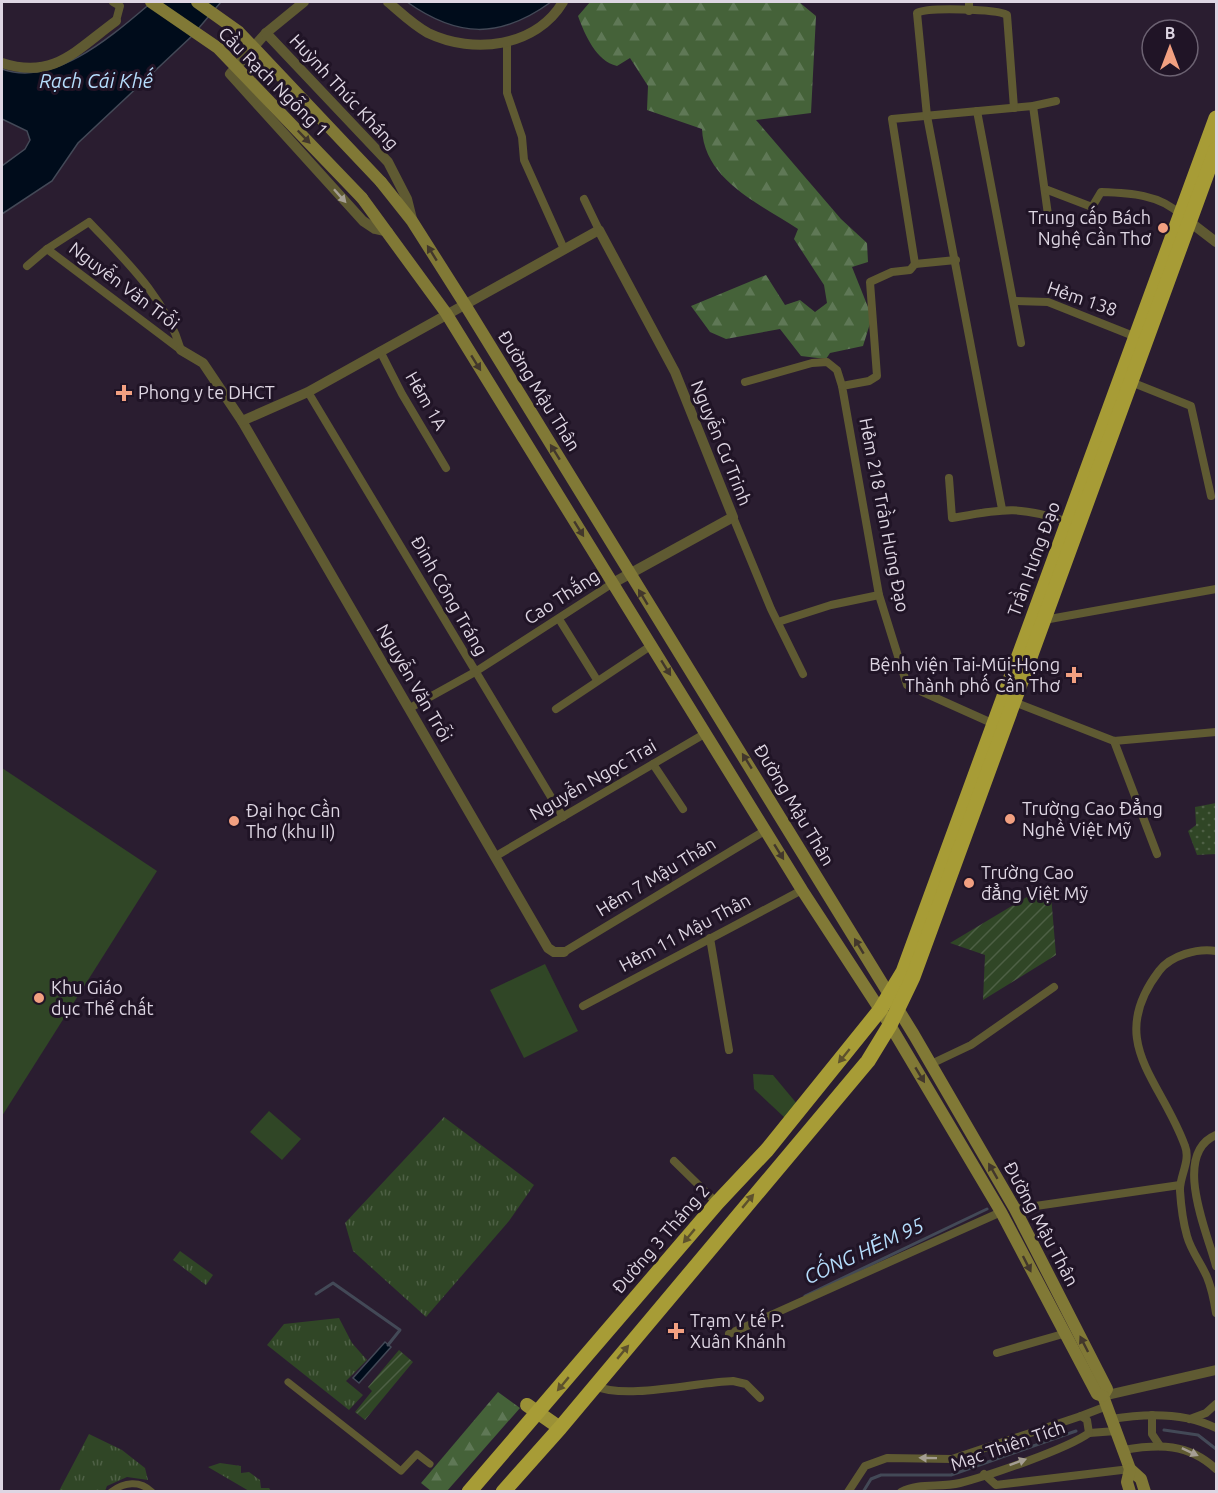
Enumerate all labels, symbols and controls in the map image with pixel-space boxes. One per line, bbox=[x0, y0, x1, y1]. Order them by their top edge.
north arrow bbox=[1140, 18, 1200, 78]
street label: Cầu Rạch Ngỗng 1 bbox=[215, 21, 334, 140]
text: B bbox=[1165, 24, 1175, 42]
street label: Huỳnh Thúc Kháng bbox=[286, 30, 403, 153]
water label: Rạch Cái Khế bbox=[39, 66, 154, 92]
one-way arrow bbox=[297, 130, 311, 145]
one-way arrow bbox=[333, 188, 347, 203]
place label: Trung cấp Bách Nghệ Cần Thơ bbox=[1028, 205, 1151, 248]
marker: Trung cấp Bách Nghệ Cần Thơ bbox=[1156, 221, 1170, 235]
street label: Nguyễn Văn Trỗi bbox=[66, 235, 185, 333]
one-way arrow bbox=[427, 245, 438, 262]
street label: Hẻm 138 bbox=[1045, 277, 1120, 319]
street label: Đường Mậu Thân bbox=[495, 327, 585, 454]
one-way arrow bbox=[471, 355, 482, 371]
street label: Hẻm 1A bbox=[402, 368, 452, 433]
street label: Nguyễn Cư Trinh bbox=[688, 376, 758, 508]
place label: Phong y te DHCT bbox=[138, 382, 275, 402]
marker: Phong y te DHCT bbox=[115, 384, 133, 402]
street label: Hẻm 218 Trần Hưng Đạo bbox=[856, 416, 916, 614]
one-way arrow bbox=[549, 444, 560, 460]
street label: Trần Hưng Đạo bbox=[1001, 498, 1063, 619]
one-way arrow bbox=[573, 521, 584, 537]
street label: Đinh Công Tráng bbox=[408, 532, 492, 659]
street label: Cao Thắng bbox=[519, 563, 603, 628]
one-way arrow bbox=[638, 589, 649, 605]
street label: Nguyễn Văn Trỗi bbox=[373, 619, 459, 745]
place label: Bệnh viện Tai-Mũi-Họng Thành phố Cần Thơ bbox=[869, 654, 1060, 695]
one-way arrow bbox=[660, 660, 671, 677]
marker: Bệnh viện Tai-Mũi-Họng Thành phố Cần Thơ bbox=[1065, 666, 1083, 684]
street label: Nguyễn Ngọc Trai bbox=[525, 733, 659, 823]
street label: Đường Mậu Thân bbox=[751, 740, 839, 869]
one-way arrow bbox=[742, 753, 753, 770]
place label: Đại học Cần Thơ (khu II) bbox=[246, 798, 341, 842]
place label: Trường Cao Đẳng Nghề Việt Mỹ bbox=[1022, 798, 1163, 839]
marker: Trường Cao Đẳng Nghề Việt Mỹ bbox=[1003, 812, 1017, 826]
marker: Đại học Cần Thơ (khu II) bbox=[227, 814, 241, 828]
street label: Hẻm 7 Mậu Thân bbox=[592, 833, 719, 920]
one-way arrow bbox=[774, 844, 785, 860]
place label: Trường Cao đẳng Việt Mỹ bbox=[981, 862, 1088, 903]
marker: Trường Cao đẳng Việt Mỹ bbox=[962, 876, 976, 890]
street label: Hẻm 11 Mậu Thân bbox=[615, 889, 754, 975]
one-way arrow bbox=[853, 938, 864, 954]
place label: Khu Giáo dục Thể chất bbox=[51, 977, 154, 1018]
marker: Khu Giáo dục Thể chất bbox=[32, 991, 46, 1005]
one-way arrow bbox=[837, 1048, 850, 1064]
one-way arrow bbox=[914, 1067, 925, 1083]
street label: Đường Mậu Thân bbox=[1001, 1158, 1083, 1289]
one-way arrow bbox=[988, 1162, 998, 1179]
street label: Đường 3 Tháng 2 bbox=[608, 1180, 713, 1297]
one-way arrow bbox=[741, 1194, 753, 1209]
water label: CỐNG HẺM 95 bbox=[798, 1207, 928, 1288]
one-way arrow bbox=[683, 1228, 696, 1244]
one-way arrow bbox=[1023, 1256, 1032, 1273]
place label: Trạm Y tế P. Xuân Khánh bbox=[690, 1308, 786, 1351]
marker: Trạm Y tế P. Xuân Khánh bbox=[667, 1322, 685, 1340]
one-way arrow bbox=[1079, 1335, 1089, 1352]
one-way arrow bbox=[617, 1344, 630, 1360]
one-way arrow bbox=[557, 1376, 570, 1391]
street label: Mạc Thiên Tích bbox=[948, 1416, 1068, 1474]
one-way arrow bbox=[1182, 1447, 1199, 1456]
one-way arrow bbox=[918, 1454, 937, 1463]
one-way arrow bbox=[1009, 1457, 1027, 1467]

